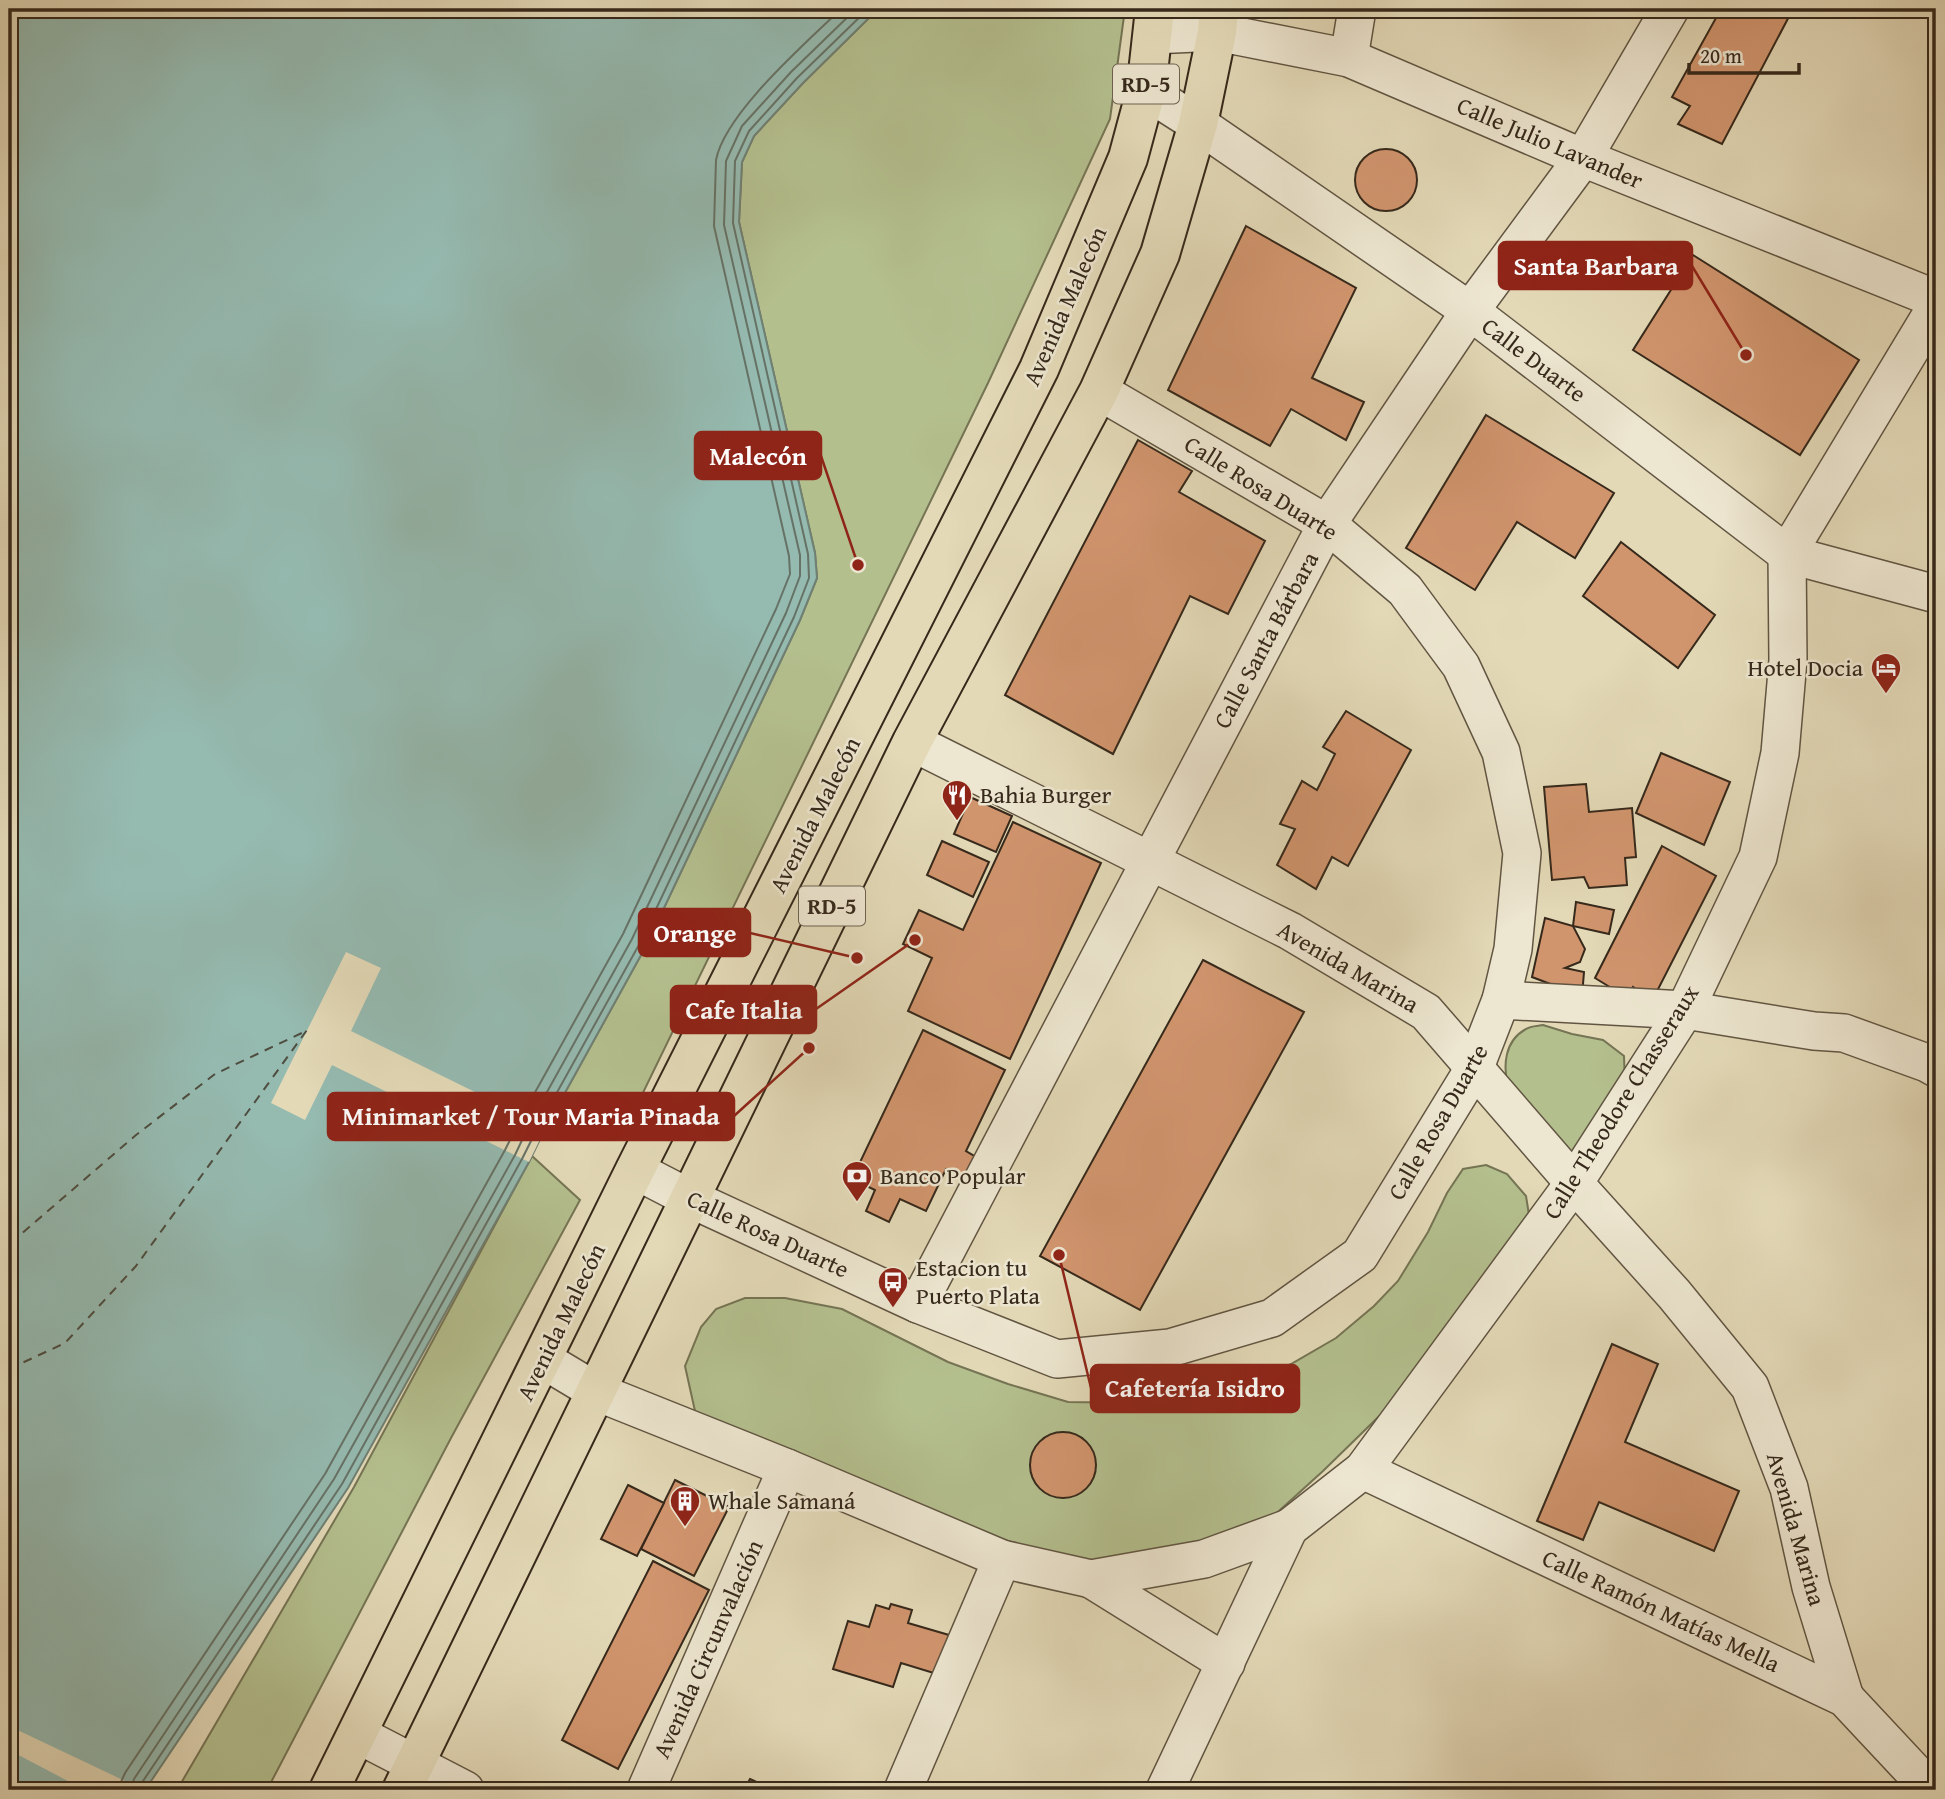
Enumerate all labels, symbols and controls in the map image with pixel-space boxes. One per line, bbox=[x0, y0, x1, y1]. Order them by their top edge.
scale bar bbox=[1689, 32, 1800, 76]
text: 20 m bbox=[1700, 40, 1742, 71]
road number: RD-5 bbox=[1113, 64, 1179, 104]
street label: Calle Julio Lavander bbox=[1452, 88, 1649, 198]
street label: Avenida Malecón bbox=[1014, 220, 1116, 391]
callout: Santa Barbara bbox=[1499, 242, 1692, 289]
text: Santa Barbara bbox=[1513, 246, 1679, 285]
street label: Calle Duarte bbox=[1475, 309, 1594, 411]
street label: Calle Rosa Duarte bbox=[1178, 426, 1345, 549]
callout: Malecón bbox=[695, 432, 821, 479]
text: Malecón bbox=[709, 436, 807, 475]
street label: Calle Santa Bárbara bbox=[1204, 545, 1327, 734]
place label: Hotel Docia bbox=[1748, 650, 1864, 685]
hotel icon: Hotel Docia bbox=[1869, 651, 1903, 695]
street label: Avenida Malecón bbox=[760, 730, 869, 899]
place label: Bahia Burger bbox=[980, 777, 1111, 812]
restaurant icon: Bahia Burger bbox=[940, 778, 974, 822]
road number: RD-5 bbox=[799, 886, 865, 925]
callout: Orange bbox=[639, 909, 750, 956]
street label: Avenida Marina bbox=[1271, 912, 1426, 1022]
text: Orange bbox=[653, 913, 737, 952]
street label: Calle Theodore Chasseraux bbox=[1534, 977, 1707, 1226]
callout: Cafe Italia bbox=[671, 986, 816, 1033]
text: Cafe Italia bbox=[686, 990, 803, 1029]
street label: Calle Rosa Duarte bbox=[1379, 1037, 1497, 1206]
callout: Minimarket / Tour Maria Pinada bbox=[328, 1093, 734, 1140]
text: Minimarket / Tour Maria Pinada bbox=[342, 1096, 721, 1135]
place label: Banco Popular bbox=[880, 1158, 1026, 1193]
bank icon: Banco Popular bbox=[840, 1159, 874, 1203]
street label: Calle Rosa Duarte bbox=[681, 1181, 855, 1286]
street label: Avenida Malecón bbox=[507, 1237, 614, 1406]
place label: Estacion tu Puerto Plata bbox=[916, 1250, 1041, 1313]
bus stop icon: Estacion tu Puerto Plata bbox=[876, 1265, 910, 1309]
callout: Cafetería Isidro bbox=[1091, 1365, 1299, 1412]
text: Cafetería Isidro bbox=[1105, 1368, 1285, 1407]
street label: Avenida Marina bbox=[1758, 1448, 1835, 1610]
place label: Whale Samaná bbox=[708, 1483, 856, 1518]
building icon: Whale Samaná bbox=[668, 1484, 702, 1528]
street label: Avenida Circunvalación bbox=[644, 1533, 772, 1764]
street label: Calle Ramón Matías Mella bbox=[1537, 1540, 1786, 1681]

